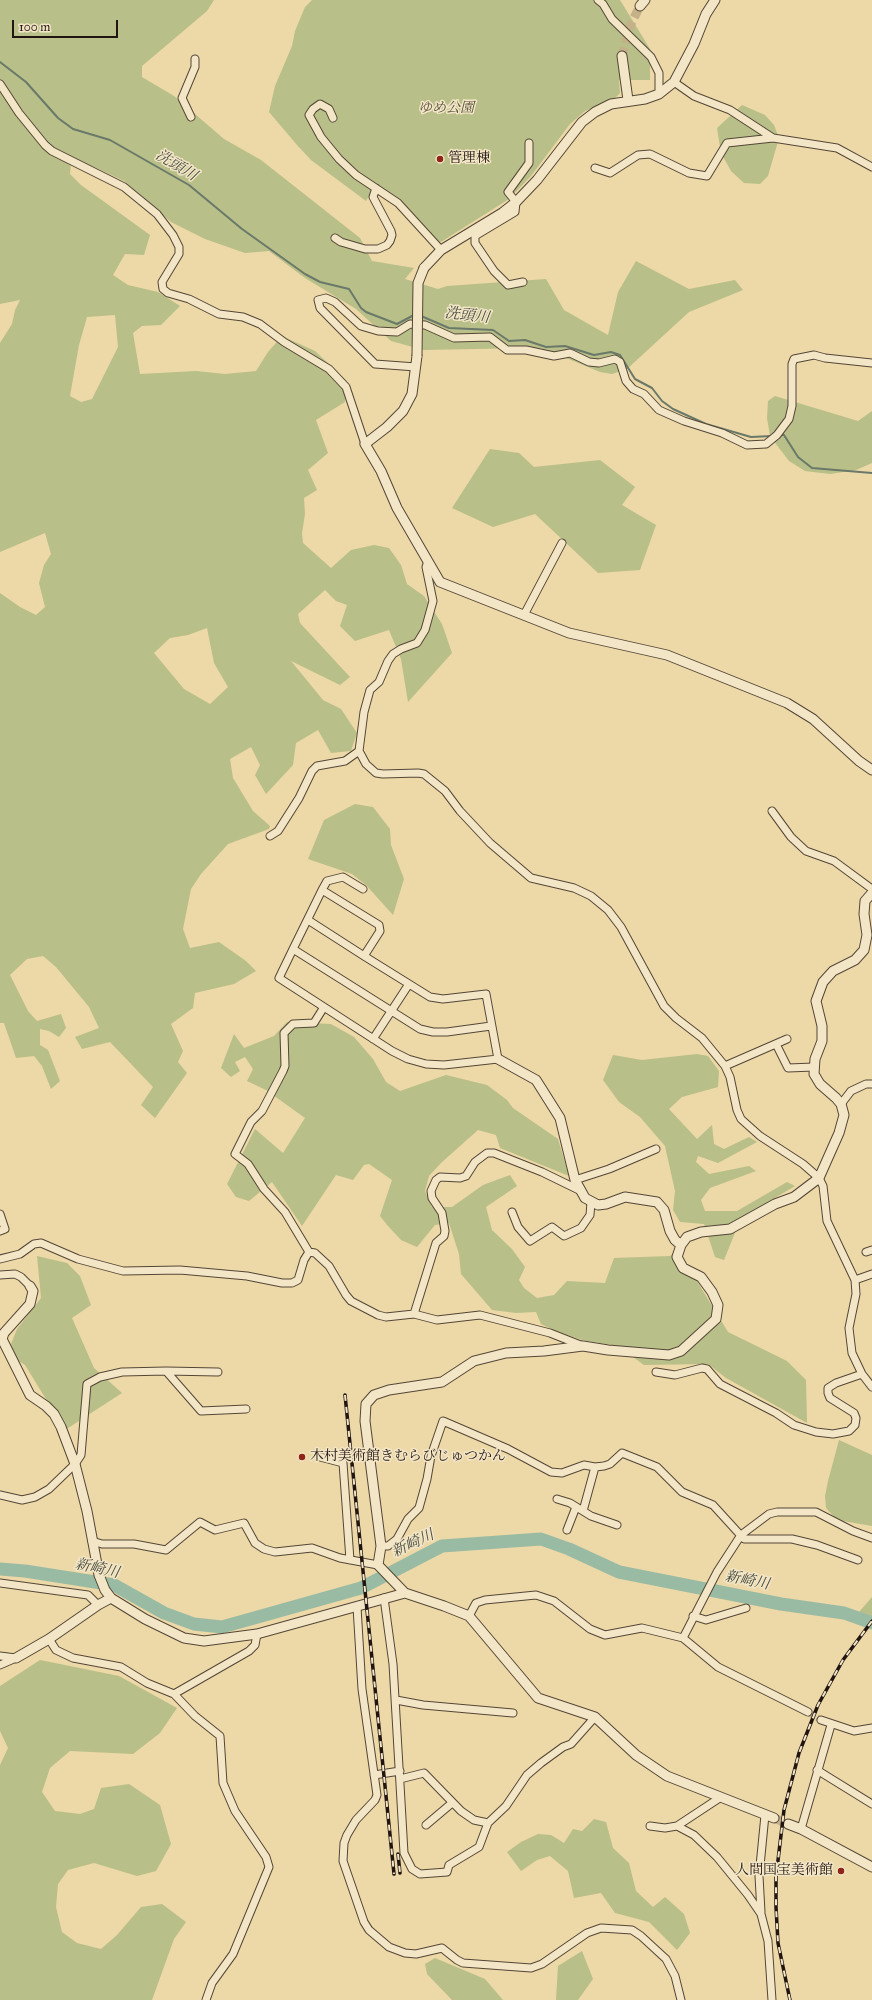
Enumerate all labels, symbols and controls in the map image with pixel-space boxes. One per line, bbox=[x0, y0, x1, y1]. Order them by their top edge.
scale bar bbox=[14, 12, 120, 38]
text: 100 m bbox=[19, 20, 50, 34]
park label: ゆめ公園 bbox=[418, 101, 474, 117]
water label: 洗頭川 bbox=[152, 147, 200, 185]
place label: 管理棟 bbox=[448, 151, 490, 167]
marker: 管理棟 bbox=[435, 154, 445, 164]
water label: 洗頭川 bbox=[444, 304, 490, 328]
place label: 木村美術館きむらびじゅつかん bbox=[310, 1449, 506, 1465]
marker: 木村美術館きむらびじゅつかん bbox=[297, 1452, 307, 1462]
water label: 新崎川 bbox=[389, 1526, 437, 1562]
water label: 新崎川 bbox=[73, 1556, 121, 1582]
water label: 新崎川 bbox=[723, 1568, 771, 1594]
place label: 人間国宝美術館 bbox=[735, 1863, 833, 1879]
marker: 人間国宝美術館 bbox=[836, 1866, 846, 1876]

